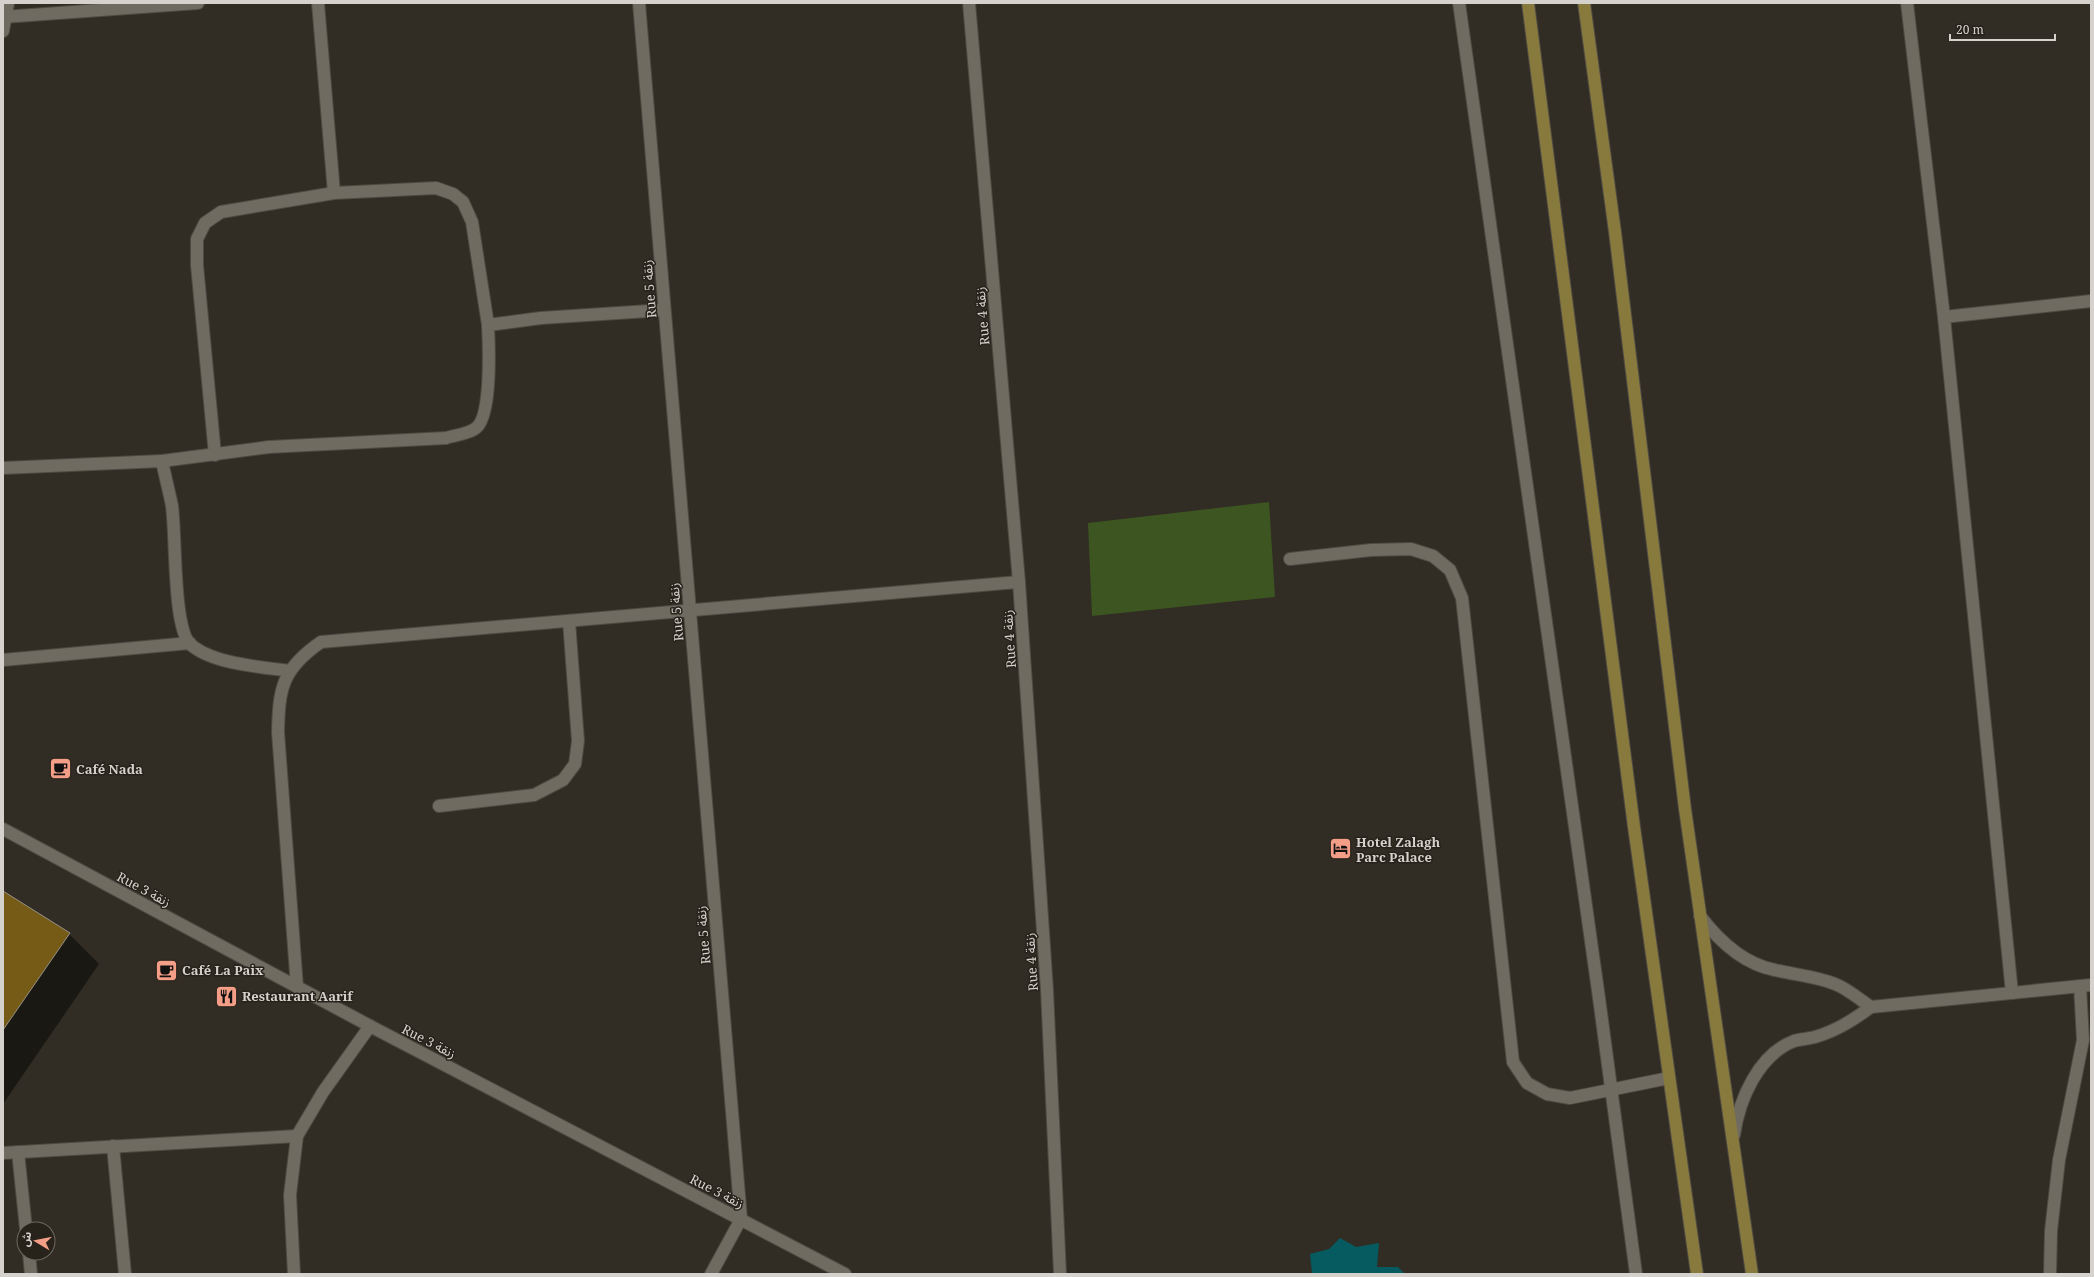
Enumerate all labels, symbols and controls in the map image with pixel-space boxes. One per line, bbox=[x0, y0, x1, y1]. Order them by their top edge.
scale bar bbox=[1950, 16, 2055, 42]
text: 20 m bbox=[1956, 21, 1984, 38]
street label: Rue 5 زنقة bbox=[637, 259, 661, 319]
street label: Rue 4 زنقة bbox=[970, 286, 994, 346]
street label: Rue 5 زنقة bbox=[664, 582, 688, 642]
street label: Rue 4 زنقة bbox=[998, 609, 1020, 669]
cafe icon: Café Nada bbox=[48, 756, 74, 782]
place label: Café Nada bbox=[76, 760, 143, 778]
place label: Hotel Zalagh Parc Palace bbox=[1356, 833, 1440, 866]
hotel icon: Hotel Zalagh Parc Palace bbox=[1327, 836, 1353, 862]
street label: Rue 3 زنقة bbox=[114, 867, 174, 911]
street label: Rue 5 زنقة bbox=[691, 905, 715, 965]
street label: Rue 4 زنقة bbox=[1020, 932, 1042, 992]
cafe icon: Café La Paix bbox=[153, 957, 179, 983]
place label: Café La Paix bbox=[182, 961, 264, 979]
restaurant icon: Restaurant Aarif bbox=[214, 983, 240, 1009]
place label: Restaurant Aarif bbox=[242, 987, 354, 1005]
street label: Rue 3 زنقة bbox=[399, 1020, 459, 1062]
street label: Rue 3 زنقة bbox=[687, 1170, 747, 1212]
north arrow bbox=[16, 1221, 56, 1261]
text: ش bbox=[17, 1230, 34, 1248]

